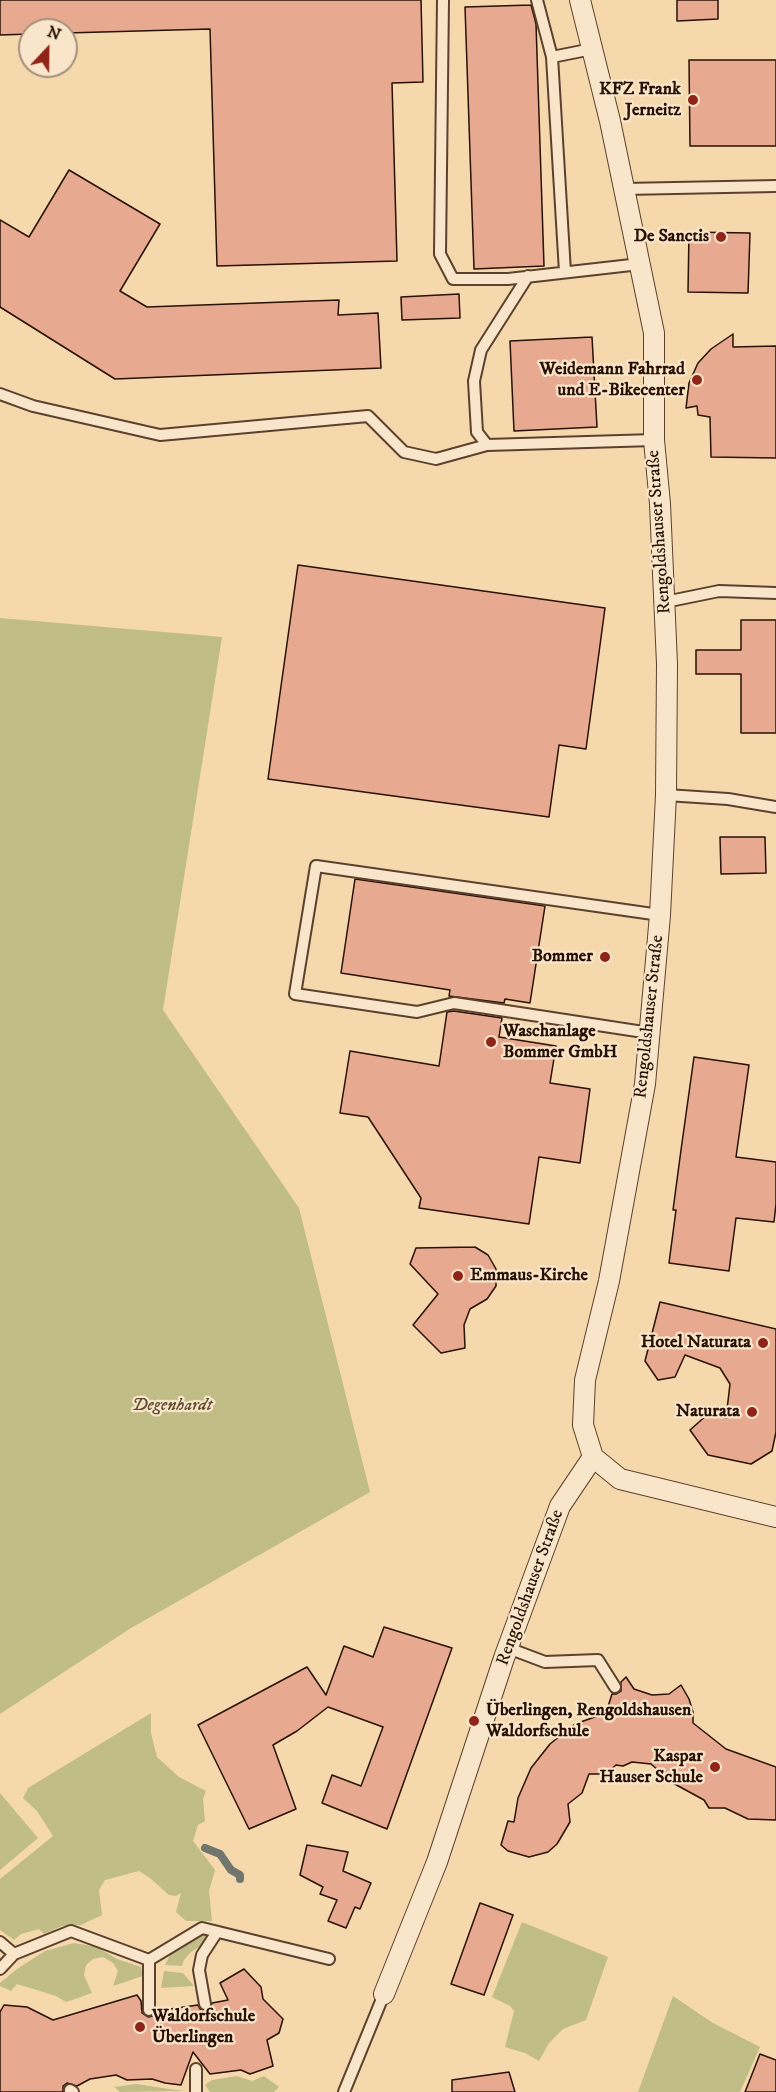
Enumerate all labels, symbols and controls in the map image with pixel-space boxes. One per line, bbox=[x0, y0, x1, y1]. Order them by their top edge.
north arrow bbox=[18, 18, 78, 78]
text: N bbox=[44, 21, 64, 45]
place label: KFZ Frank Jerneitz bbox=[599, 79, 681, 122]
marker: KFZ Frank Jerneitz bbox=[686, 93, 700, 107]
place label: De Sanctis bbox=[634, 226, 709, 248]
marker: De Sanctis bbox=[714, 230, 728, 244]
place label: Weidemann Fahrrad und E-Bikecenter bbox=[539, 359, 685, 401]
marker: Weidemann Fahrrad und E-Bikecenter bbox=[690, 373, 704, 387]
street label: Rengoldshauser Straße bbox=[643, 449, 677, 615]
street label: Rengoldshauser Straße bbox=[631, 934, 669, 1100]
place label: Bommer bbox=[532, 946, 593, 968]
marker: Bommer bbox=[598, 950, 612, 964]
place label: Waschanlage Bommer GmbH bbox=[503, 1021, 618, 1064]
marker: Waschanlage Bommer GmbH bbox=[484, 1035, 498, 1049]
place label: Emmaus-Kirche bbox=[470, 1265, 588, 1287]
marker: Emmaus-Kirche bbox=[451, 1269, 465, 1283]
place label: Hotel Naturata bbox=[641, 1332, 751, 1354]
marker: Hotel Naturata bbox=[756, 1336, 770, 1350]
park label: Degenhardt bbox=[132, 1395, 212, 1417]
place label: Naturata bbox=[676, 1401, 740, 1423]
marker: Naturata bbox=[745, 1405, 759, 1419]
street label: Rengoldshauser Straße bbox=[493, 1507, 569, 1669]
place label: Überlingen, Rengoldshausen Waldorfschule bbox=[486, 1700, 691, 1742]
marker: Überlingen, Rengoldshausen Waldorfschule bbox=[467, 1714, 481, 1728]
place label: Kaspar Hauser Schule bbox=[600, 1746, 703, 1788]
marker: Kaspar Hauser Schule bbox=[708, 1760, 722, 1774]
place label: Waldorfschule Überlingen bbox=[152, 2006, 255, 2048]
marker: Waldorfschule Überlingen bbox=[133, 2020, 147, 2034]

